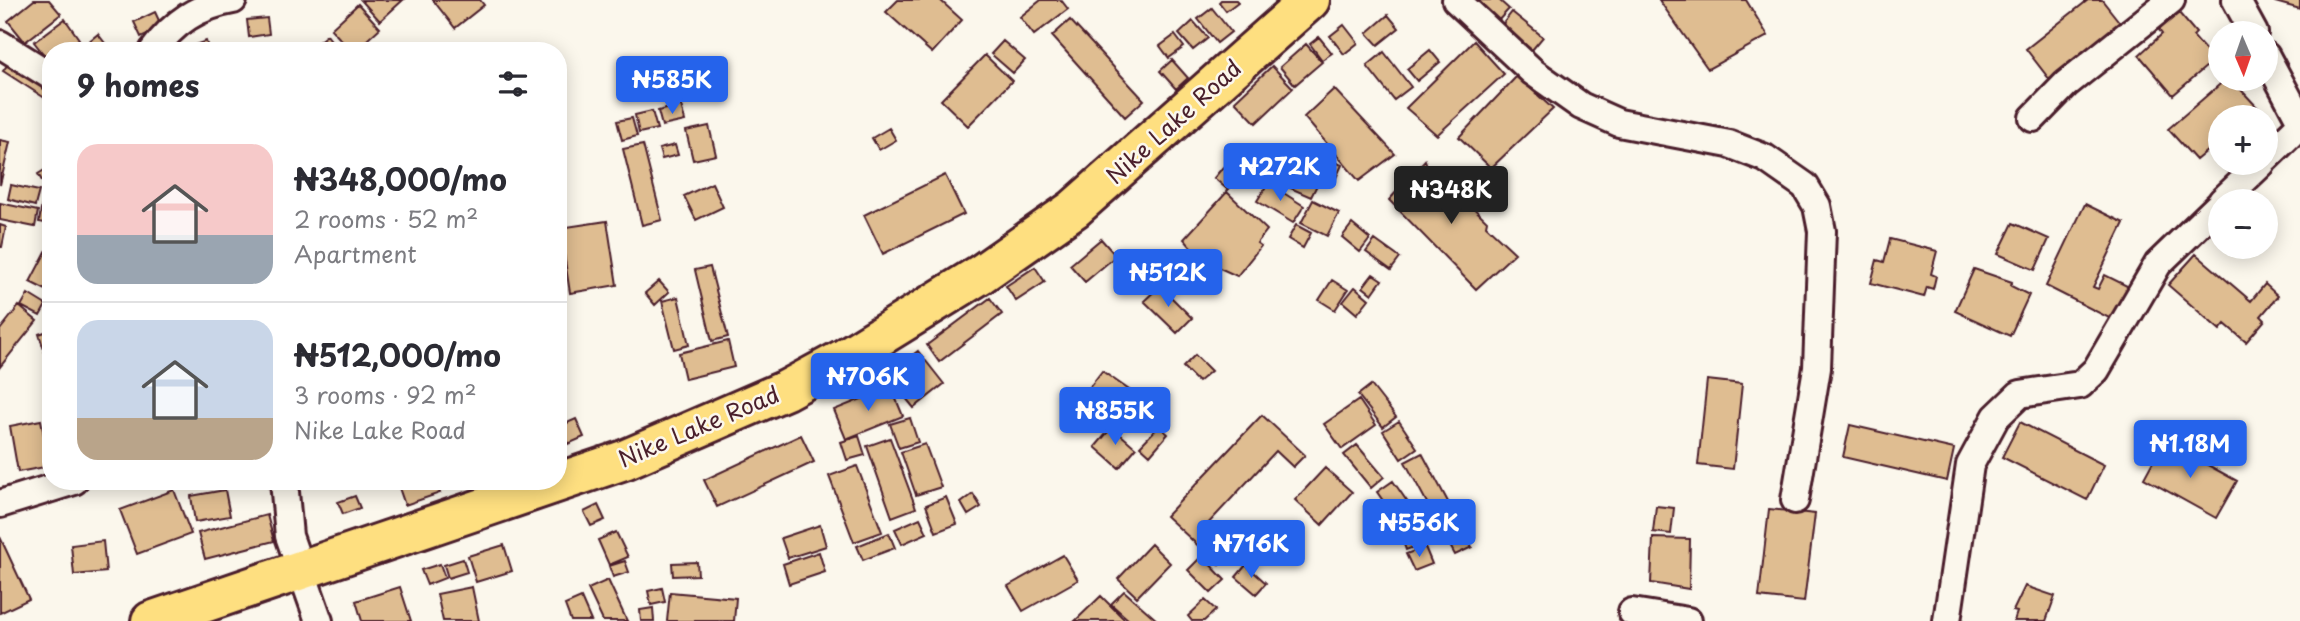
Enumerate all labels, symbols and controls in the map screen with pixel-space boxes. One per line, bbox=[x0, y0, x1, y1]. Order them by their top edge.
north arrow bbox=[2208, 21, 2278, 91]
map controls bbox=[2208, 21, 2278, 259]
street label: Nike Lake Road bbox=[1097, 50, 1249, 191]
pin: ₦585K bbox=[623, 57, 721, 116]
text: ₦585K bbox=[632, 61, 712, 96]
text: 9 homes bbox=[77, 62, 199, 107]
icon: filters bbox=[494, 65, 532, 103]
button: + bbox=[2208, 105, 2278, 175]
pin: ₦272K bbox=[1231, 144, 1329, 203]
text: ₦272K bbox=[1240, 148, 1320, 183]
text: ₦348,000/mo bbox=[294, 156, 507, 201]
pin: ₦348K bbox=[1402, 166, 1500, 226]
text: ₦348K bbox=[1410, 171, 1492, 206]
icon: home bbox=[133, 172, 217, 256]
button: − bbox=[2208, 189, 2278, 259]
text: 2 rooms · 52 m² bbox=[294, 201, 478, 236]
text: Apartment bbox=[294, 236, 417, 271]
pin: ₦512K bbox=[1119, 250, 1217, 309]
text: ₦512K bbox=[1129, 254, 1207, 289]
text: ₦512,000/mo bbox=[294, 332, 501, 377]
icon: home bbox=[133, 348, 217, 432]
pin: ₦706K bbox=[819, 354, 917, 413]
text: ₦706K bbox=[827, 358, 909, 393]
street label: Nike Lake Road bbox=[612, 376, 784, 475]
text: 3 rooms · 92 m² bbox=[294, 377, 477, 412]
pin: ₦855K bbox=[1066, 388, 1164, 447]
text: ₦855K bbox=[1075, 392, 1155, 427]
text: Nike Lake Road bbox=[294, 412, 466, 447]
pin: ₦1.18M bbox=[2133, 420, 2247, 480]
text: ₦1.18M bbox=[2150, 425, 2230, 460]
pin: ₦556K bbox=[1370, 500, 1468, 559]
text: ₦556K bbox=[1379, 504, 1459, 539]
pin: ₦716K bbox=[1202, 520, 1300, 580]
text: ₦716K bbox=[1213, 525, 1289, 560]

